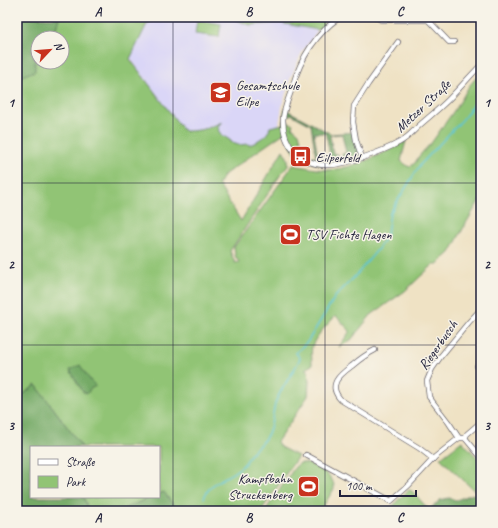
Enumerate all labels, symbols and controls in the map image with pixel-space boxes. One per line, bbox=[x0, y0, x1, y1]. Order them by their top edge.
text: A bbox=[95, 4, 103, 20]
text: B bbox=[246, 4, 254, 20]
text: C bbox=[397, 4, 405, 20]
north arrow bbox=[30, 30, 70, 70]
text: N bbox=[51, 39, 68, 54]
street label: Metzer Straße bbox=[392, 75, 455, 136]
place label: Gesamtschule Eilpe bbox=[236, 77, 301, 110]
school or university icon: Gesamtschule Eilpe bbox=[208, 80, 234, 106]
text: 1 bbox=[8, 95, 16, 111]
text: 1 bbox=[484, 95, 492, 111]
bus stop icon: Eilperfeld bbox=[287, 144, 313, 170]
place label: Eilperfeld bbox=[316, 149, 362, 166]
sports icon: TSV Fichte Hagen bbox=[277, 221, 303, 247]
place label: TSV Fichte Hagen bbox=[306, 226, 392, 243]
text: 2 bbox=[8, 257, 15, 273]
text: 2 bbox=[484, 257, 491, 273]
street label: Riegerbusch bbox=[415, 316, 462, 373]
text: 3 bbox=[8, 418, 15, 434]
text: 3 bbox=[484, 418, 491, 434]
legend bbox=[30, 446, 160, 498]
text: Straße bbox=[66, 454, 95, 470]
place label: Kampfbahn Struckenberg bbox=[228, 470, 293, 503]
scale bar bbox=[340, 472, 416, 498]
sports icon: Kampfbahn Struckenberg bbox=[295, 473, 321, 499]
text: Park bbox=[66, 474, 87, 490]
text: 100 m bbox=[346, 478, 373, 494]
text: A bbox=[95, 510, 103, 526]
text: B bbox=[246, 510, 254, 526]
text: C bbox=[397, 510, 405, 526]

